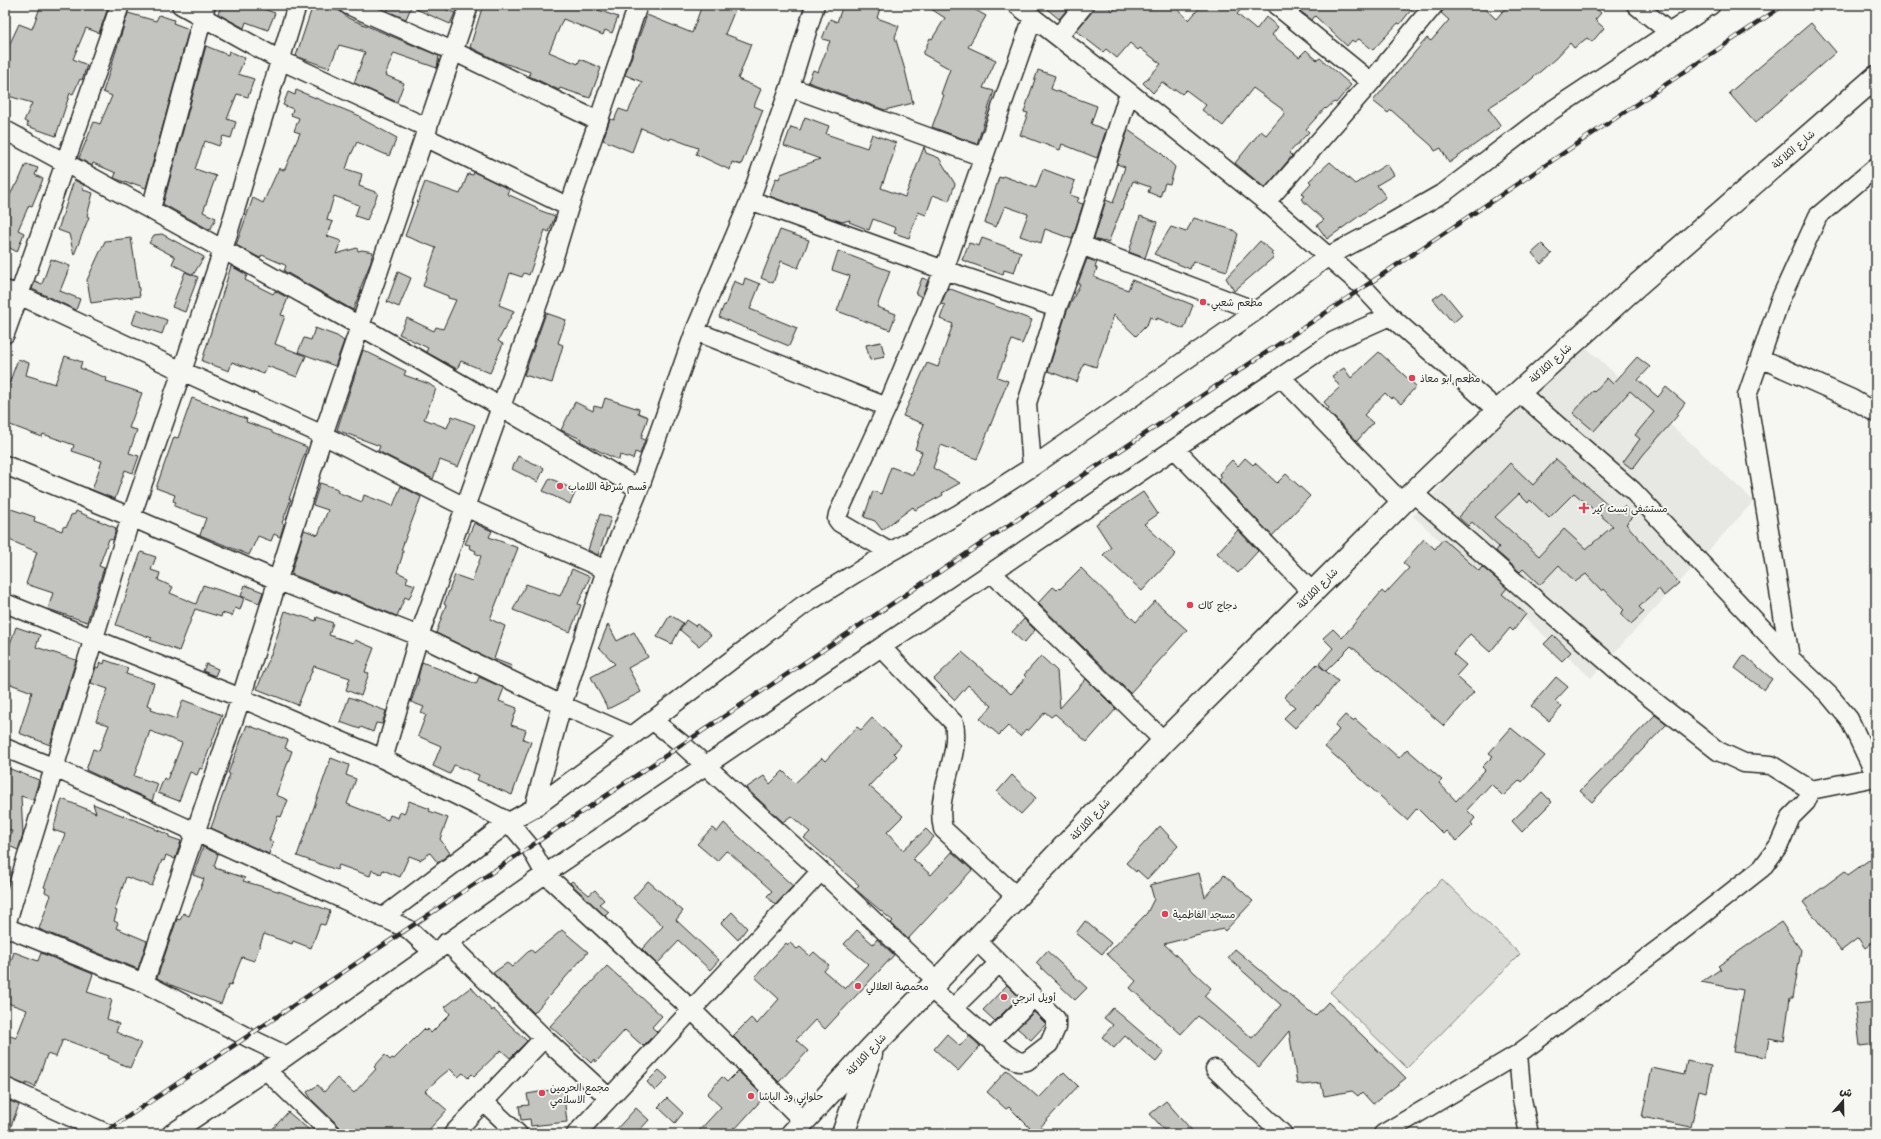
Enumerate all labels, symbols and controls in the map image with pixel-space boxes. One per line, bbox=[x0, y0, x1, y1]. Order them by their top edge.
street label: شارع الكلاكلة bbox=[1768, 126, 1818, 172]
place label: مطعم شعبي bbox=[1211, 294, 1263, 312]
marker: مطعم شعبي bbox=[1198, 297, 1208, 307]
street label: شارع الكلاكلة bbox=[1525, 339, 1575, 387]
place label: مطعم ابو معاذ bbox=[1420, 370, 1481, 386]
marker: مطعم ابو معاذ bbox=[1407, 373, 1417, 383]
place label: قسم شرطة اللاماب bbox=[568, 478, 647, 494]
marker: قسم شرطة اللاماب bbox=[555, 481, 565, 491]
place label: مستشفى بست كير bbox=[1592, 500, 1668, 516]
marker: مستشفى بست كير bbox=[1578, 502, 1590, 514]
street label: شارع الكلاكلة bbox=[1293, 564, 1341, 612]
place label: دجاج كاك bbox=[1198, 597, 1238, 613]
marker: دجاج كاك bbox=[1185, 600, 1195, 610]
street label: شارع الكلاكلة bbox=[1066, 794, 1114, 844]
place label: مسجد الفاطمية bbox=[1173, 906, 1236, 921]
marker: مسجد الفاطمية bbox=[1160, 909, 1170, 919]
place label: محمصة العلالي bbox=[866, 978, 929, 996]
marker: محمصة العلالي bbox=[853, 981, 863, 991]
place label: أويل انرجي bbox=[1012, 989, 1056, 1007]
marker: أويل انرجي bbox=[999, 992, 1009, 1002]
street label: شارع الكلاكلة bbox=[842, 1029, 890, 1079]
place label: مجمع الحرمين الاسلامي bbox=[550, 1079, 609, 1109]
north arrow bbox=[1823, 1081, 1863, 1121]
text: ش bbox=[1838, 1081, 1855, 1101]
marker: مجمع الحرمين الاسلامي bbox=[537, 1088, 547, 1098]
place label: حلواني ود الباشا bbox=[759, 1088, 823, 1106]
marker: حلواني ود الباشا bbox=[746, 1091, 756, 1101]

